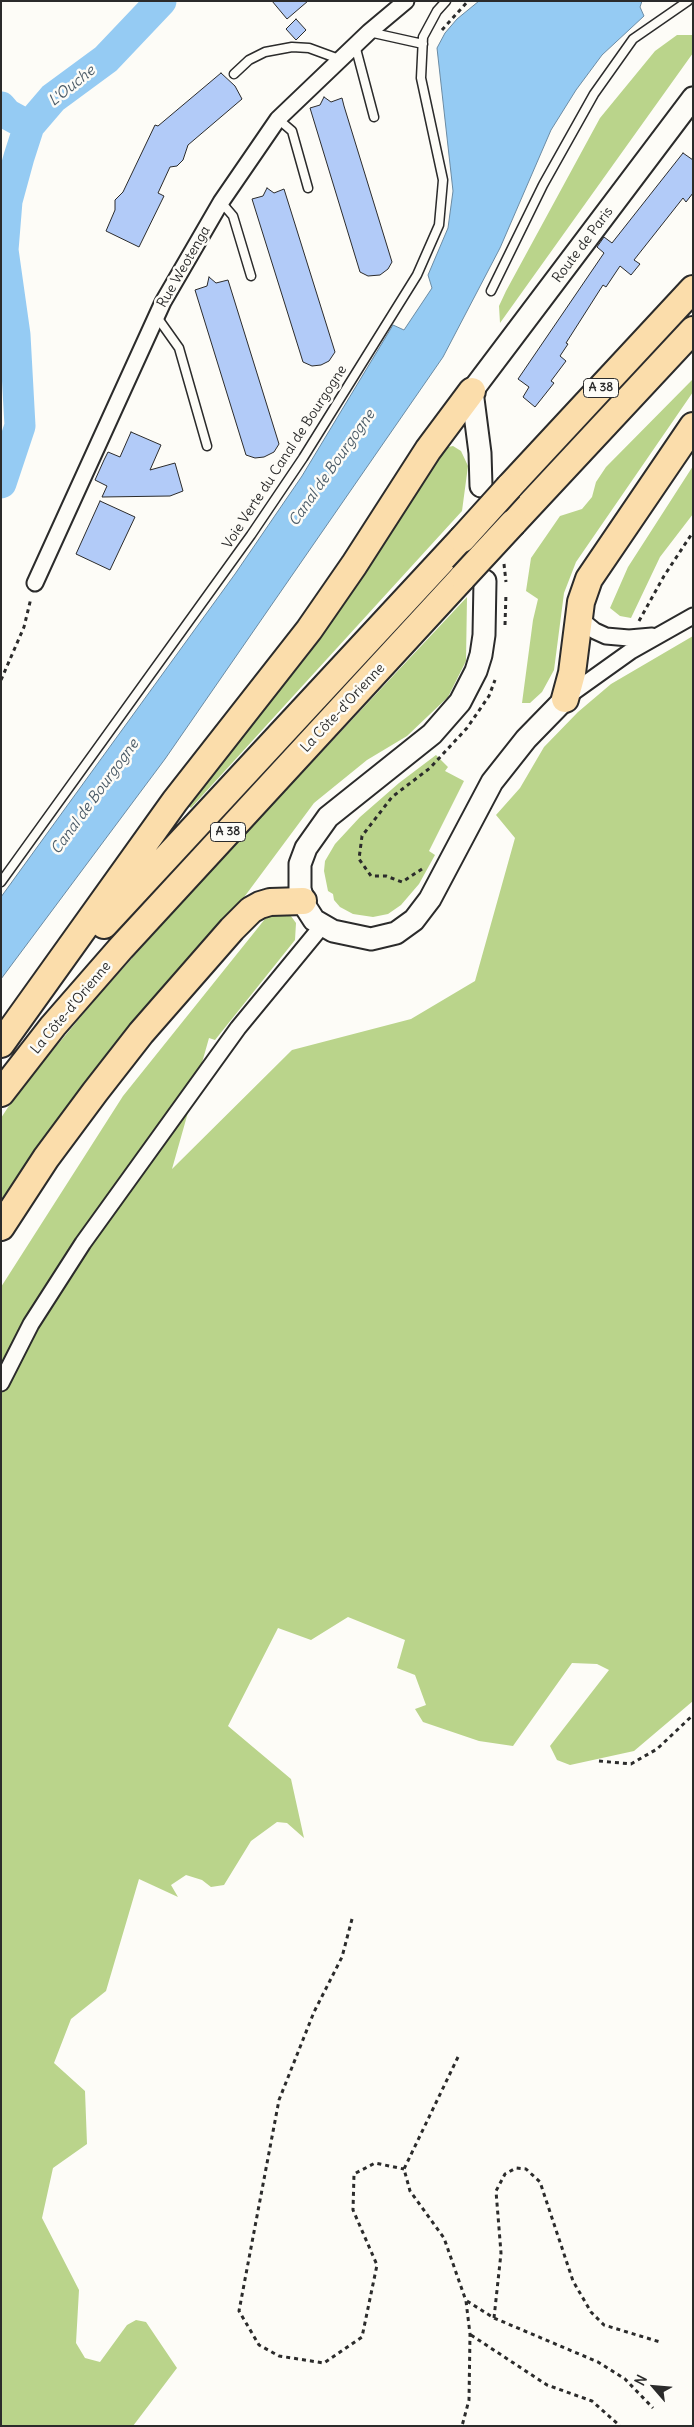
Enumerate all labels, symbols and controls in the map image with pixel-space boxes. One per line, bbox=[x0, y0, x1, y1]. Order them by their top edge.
water label: L'Ouche bbox=[45, 62, 99, 110]
street label: Route de Paris bbox=[549, 204, 617, 286]
street label: Rue Weotenga bbox=[154, 223, 214, 311]
street label: Voie Verte du Canal de Bourgogne bbox=[219, 362, 351, 552]
road number: A 38 bbox=[584, 378, 618, 398]
water label: Canal de Bourgogne bbox=[285, 406, 379, 530]
street label: La Côte-d'Orienne bbox=[297, 660, 389, 756]
water label: Canal de Bourgogne bbox=[47, 736, 143, 858]
road number: A 38 bbox=[210, 822, 246, 842]
street label: La Côte-d'Orienne bbox=[27, 958, 115, 1058]
north arrow bbox=[629, 2362, 679, 2412]
text: N bbox=[630, 2372, 651, 2389]

